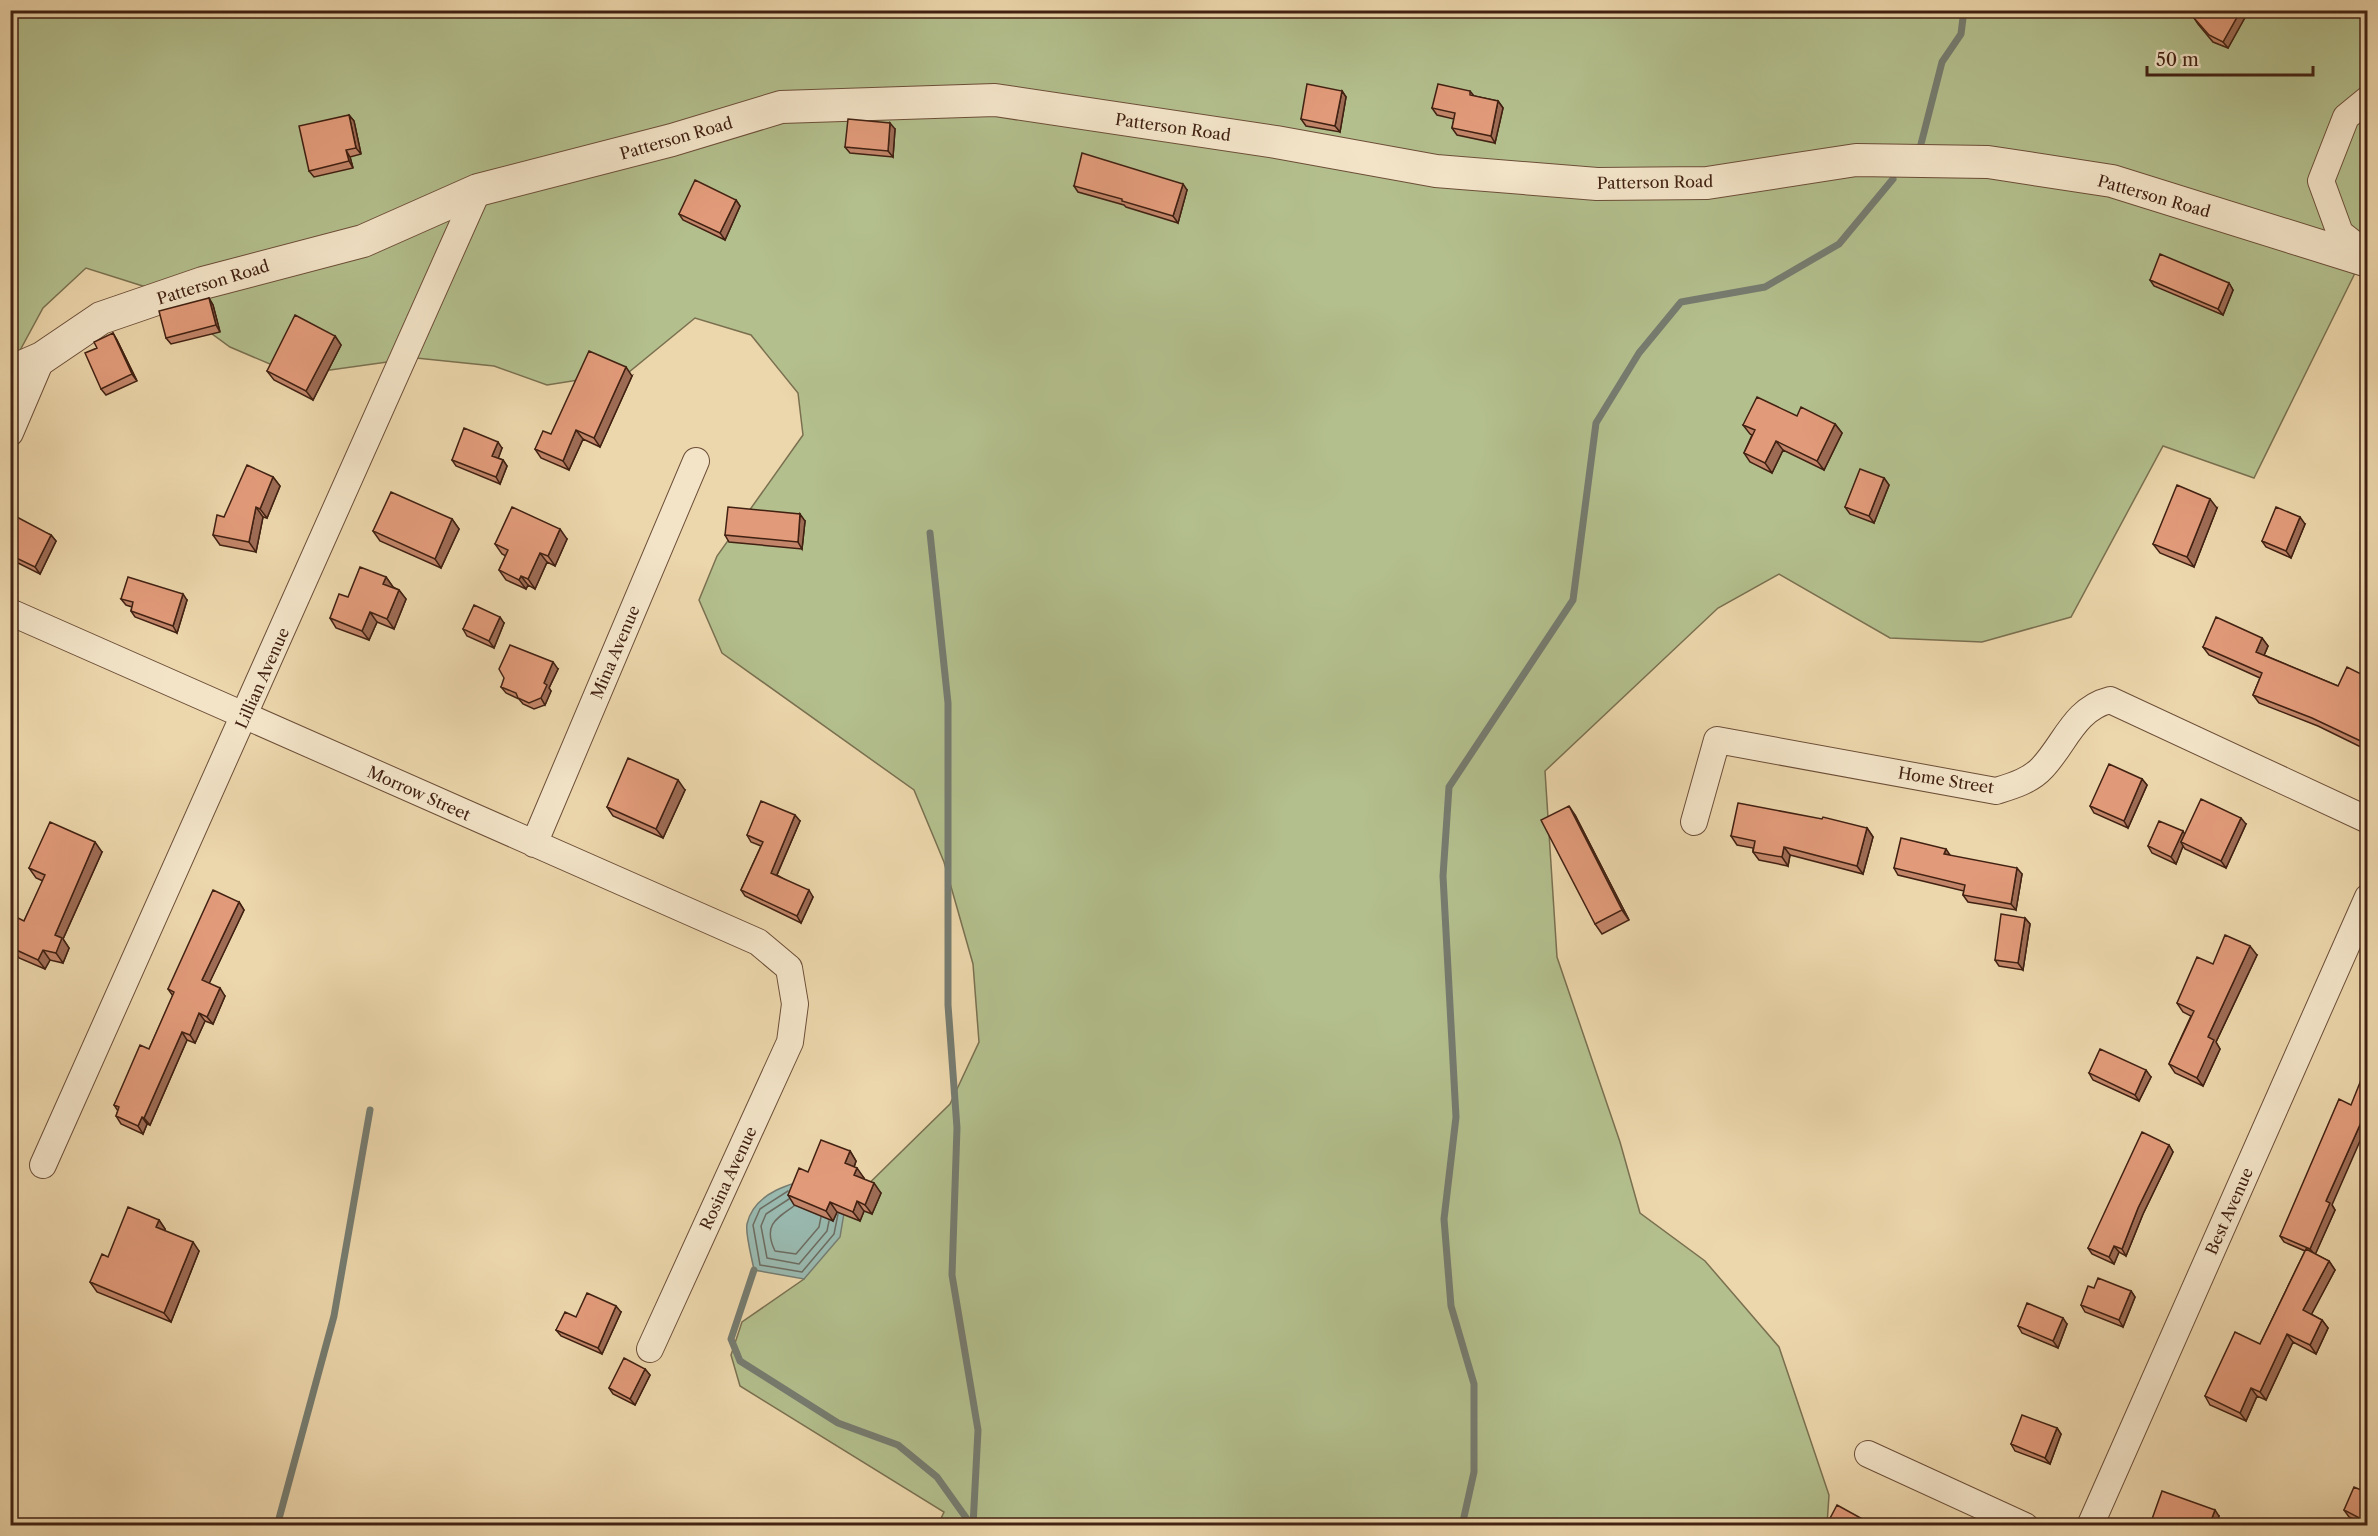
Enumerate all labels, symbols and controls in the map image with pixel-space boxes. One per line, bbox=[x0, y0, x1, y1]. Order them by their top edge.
scale bar bbox=[2147, 39, 2314, 77]
text: 50 m bbox=[2156, 49, 2199, 71]
street label: Patterson Road bbox=[1114, 109, 1232, 145]
street label: Patterson Road bbox=[617, 112, 735, 164]
street label: Patterson Road bbox=[2095, 170, 2213, 222]
street label: Patterson Road bbox=[1597, 171, 1714, 193]
street label: Patterson Road bbox=[154, 255, 272, 309]
street label: Mina Avenue bbox=[586, 602, 644, 702]
street label: Lillian Avenue bbox=[231, 624, 293, 732]
street label: Morrow Street bbox=[364, 761, 474, 825]
street label: Home Street bbox=[1897, 763, 1996, 797]
street label: Rosina Avenue bbox=[695, 1123, 761, 1233]
street label: Best Avenue bbox=[2201, 1164, 2257, 1258]

